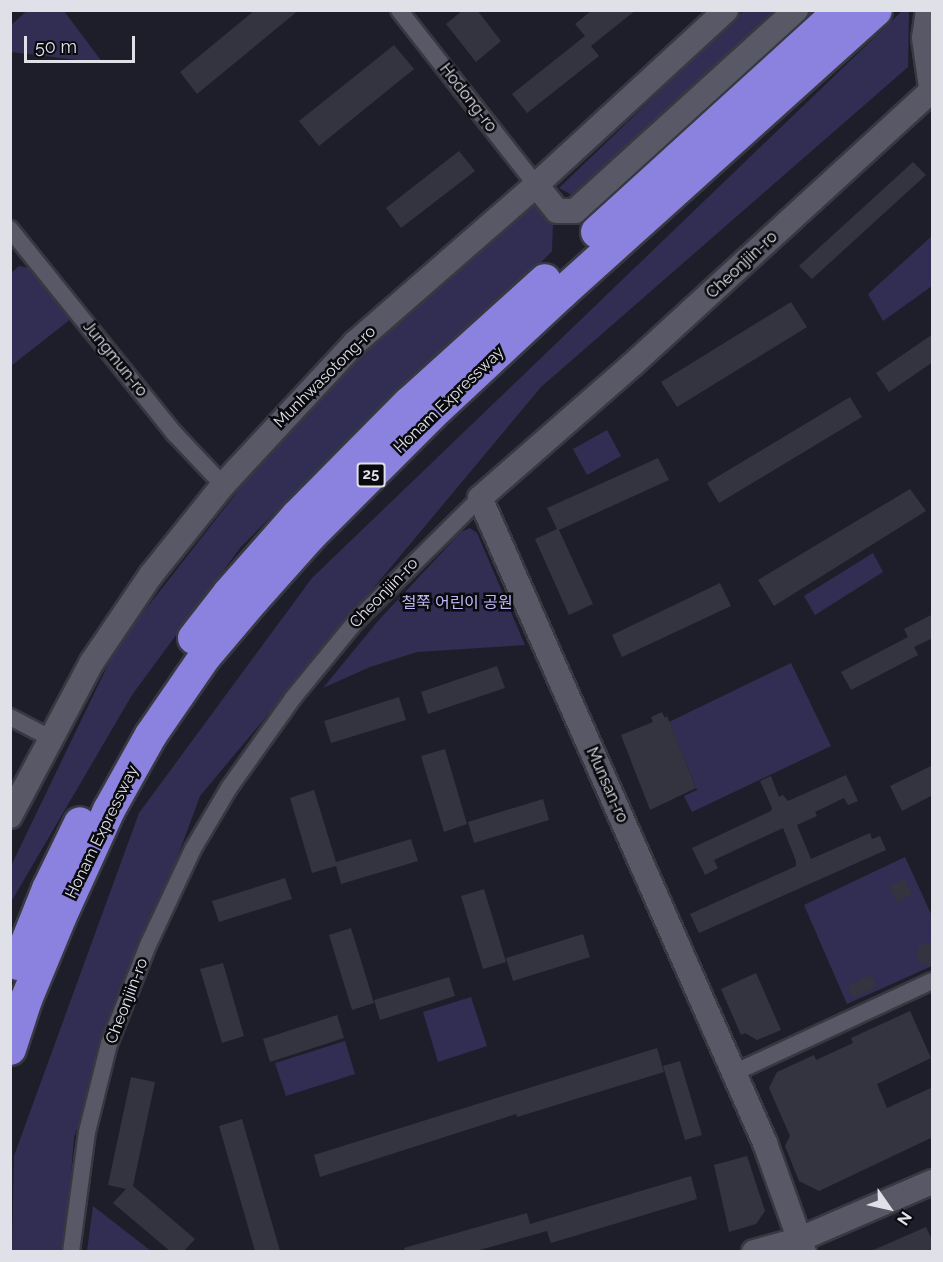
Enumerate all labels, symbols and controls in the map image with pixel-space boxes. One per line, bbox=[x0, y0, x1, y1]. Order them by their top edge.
scale bar bbox=[27, 24, 138, 62]
text: 50 m bbox=[35, 36, 77, 57]
street label: Hodong-ro bbox=[435, 60, 501, 136]
street label: Cheonjiin-ro bbox=[703, 227, 781, 303]
street label: Jungmun-ro bbox=[79, 317, 151, 401]
street label: Munhwasotong-ro bbox=[270, 322, 380, 432]
street label: Honam Expressway bbox=[390, 342, 508, 458]
road number: 25 bbox=[356, 463, 386, 487]
street label: Cheonjiin-ro bbox=[346, 554, 422, 632]
park label: 철쭉 어린이 공원 bbox=[401, 593, 513, 613]
street label: Munsan-ro bbox=[582, 744, 632, 826]
street label: Honam Expressway bbox=[61, 762, 143, 902]
street label: Cheonjiin-ro bbox=[102, 956, 152, 1046]
north arrow bbox=[859, 1178, 919, 1238]
text: N bbox=[893, 1208, 916, 1229]

